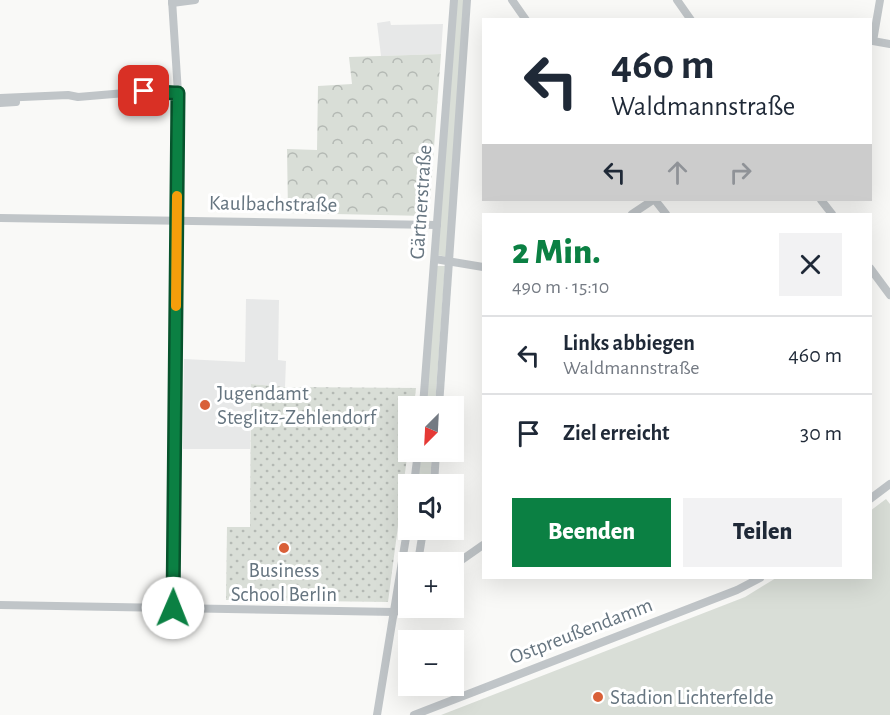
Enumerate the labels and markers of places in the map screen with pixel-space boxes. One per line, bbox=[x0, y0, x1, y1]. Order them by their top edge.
pin bbox=[118, 65, 169, 116]
place label: Jugendamt Steglitz-Zehlendorf bbox=[217, 383, 378, 428]
marker: Jugendamt Steglitz-Zehlendorf bbox=[198, 398, 212, 412]
marker: Business School Berlin bbox=[277, 541, 291, 555]
place label: Business School Berlin bbox=[231, 560, 337, 605]
place label: Stadion Lichterfelde bbox=[610, 687, 774, 708]
marker: Stadion Lichterfelde bbox=[591, 690, 605, 704]

